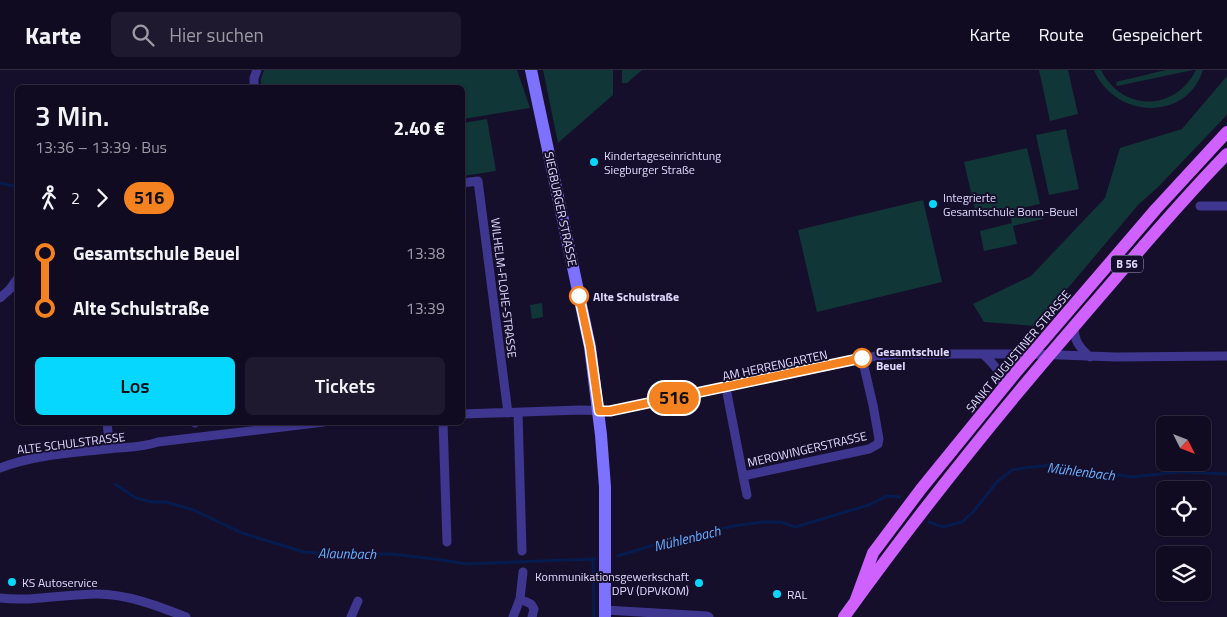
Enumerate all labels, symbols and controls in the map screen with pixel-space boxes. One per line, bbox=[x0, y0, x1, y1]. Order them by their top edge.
search box bbox=[111, 12, 461, 57]
text: Karte bbox=[25, 17, 81, 53]
text: Hier suchen bbox=[169, 20, 264, 49]
icon: search bbox=[129, 21, 157, 49]
text: Karte bbox=[969, 21, 1010, 48]
text: Route bbox=[1038, 21, 1084, 48]
text: Gespeichert bbox=[1112, 21, 1202, 48]
text: 3 Min. bbox=[35, 94, 109, 137]
text: 2.40 € bbox=[393, 113, 445, 142]
text: 13:36 – 13:39 · Bus bbox=[35, 135, 167, 159]
place label: Kindertageseinrichtung Siegburger Straße bbox=[604, 146, 721, 179]
street label: SIEGBURGER STRASSE bbox=[540, 150, 583, 268]
marker: Kindertageseinrichtung Siegburger Straße bbox=[588, 156, 600, 168]
icon: walk bbox=[35, 184, 63, 212]
icon: forward bbox=[88, 184, 116, 212]
text: 516 bbox=[134, 184, 164, 211]
text: 2 bbox=[71, 186, 80, 210]
place label: Integrierte Gesamtschule Bonn-Beuel bbox=[943, 188, 1078, 221]
marker: Integrierte Gesamtschule Bonn-Beuel bbox=[927, 198, 939, 210]
street label: WILHELM-FLOHE-STRASSE bbox=[486, 217, 522, 360]
text: Gesamtschule Beuel bbox=[73, 238, 240, 267]
text: 13:38 bbox=[406, 241, 445, 265]
road number: B 56 bbox=[1111, 255, 1143, 272]
street label: SANKT AUGUSTINER STRASSE bbox=[961, 285, 1075, 416]
marker: Alte Schulstraße bbox=[569, 286, 589, 306]
place label: Alte Schulstraße bbox=[593, 287, 679, 306]
text: Alte Schulstraße bbox=[73, 293, 209, 322]
text: 13:39 bbox=[406, 296, 445, 320]
place label: Gesamtschule Beuel bbox=[876, 342, 949, 375]
street label: AM HERRENGARTEN bbox=[721, 345, 829, 385]
marker: Gesamtschule Beuel bbox=[852, 348, 872, 368]
button: Los bbox=[35, 357, 235, 415]
button: Tickets bbox=[245, 357, 445, 415]
line badge: 516 bbox=[645, 382, 703, 414]
text: 516 bbox=[659, 384, 689, 411]
north arrow bbox=[1156, 416, 1211, 471]
map controls bbox=[1156, 416, 1211, 601]
street label: MEROWINGERSTRASSE bbox=[745, 426, 869, 472]
street label: ALTE SCHULSTRASSE bbox=[16, 427, 127, 459]
water label: Mühlenbach bbox=[1046, 456, 1117, 486]
button: locate bbox=[1156, 481, 1211, 536]
water label: Mühlenbach bbox=[651, 519, 723, 556]
water label: Alaunbach bbox=[318, 542, 377, 564]
button: layers bbox=[1156, 546, 1211, 601]
place label: Kommunikationsgewerkschaft DPV (DPVKOM) bbox=[535, 567, 690, 600]
place label: KS Autoservice bbox=[22, 573, 97, 592]
marker: KS Autoservice bbox=[6, 576, 18, 588]
marker: Kommunikationsgewerkschaft DPV (DPVKOM) bbox=[693, 577, 705, 589]
place label: RAL bbox=[787, 585, 807, 604]
marker: RAL bbox=[771, 588, 783, 600]

